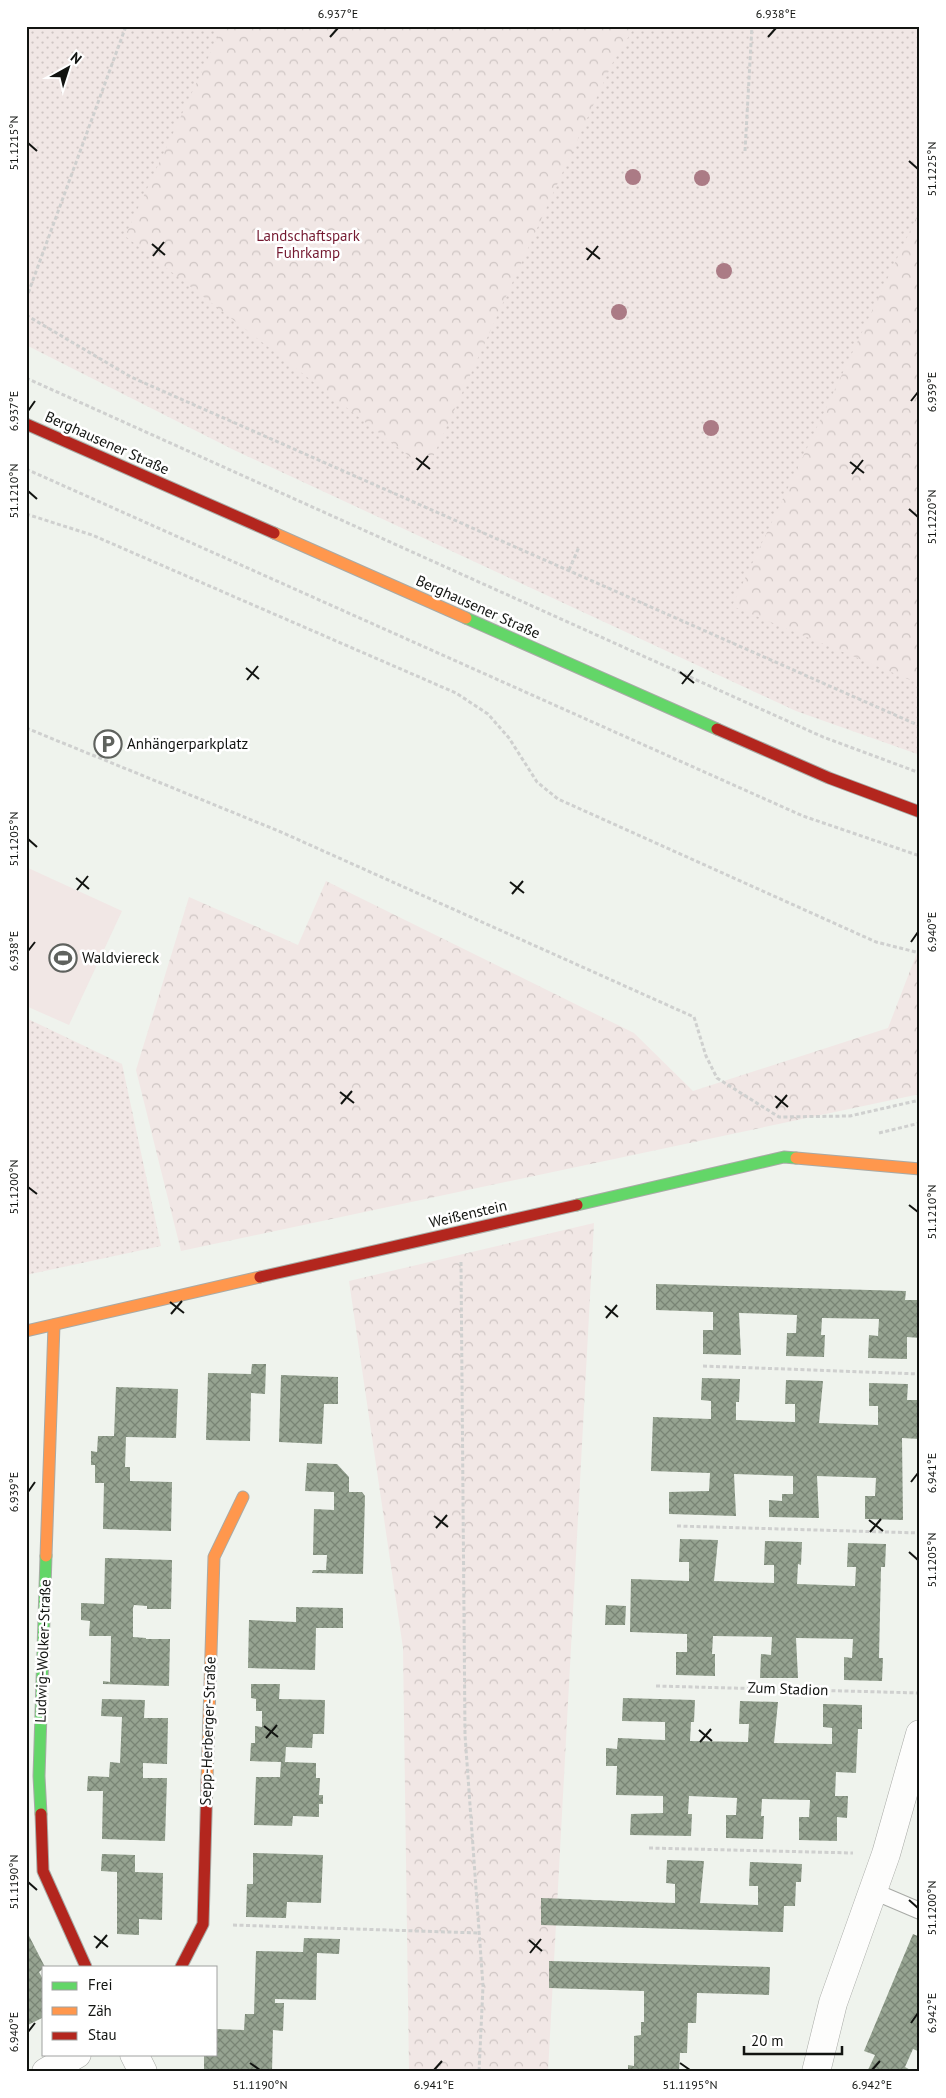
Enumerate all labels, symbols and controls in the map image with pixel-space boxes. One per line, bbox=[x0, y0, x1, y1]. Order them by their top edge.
text: 6.937°E bbox=[318, 6, 358, 21]
text: 6.938°E bbox=[756, 6, 796, 21]
north arrow bbox=[42, 42, 92, 92]
text: N bbox=[67, 48, 85, 68]
text: 51.1215°N bbox=[6, 116, 21, 170]
text: 51.1225°N bbox=[924, 142, 939, 196]
park label: Landschaftspark Fuhrkamp bbox=[256, 226, 361, 262]
text: 6.939°E bbox=[924, 372, 939, 412]
text: 6.937°E bbox=[6, 391, 21, 431]
street label: Berghausener Straße bbox=[42, 407, 172, 479]
text: 51.1210°N bbox=[6, 464, 21, 518]
text: 51.1220°N bbox=[924, 490, 939, 544]
street label: Berghausener Straße bbox=[413, 571, 543, 643]
parking icon: Anhängerparkplatz bbox=[93, 729, 123, 759]
place label: Anhängerparkplatz bbox=[127, 734, 248, 753]
text: 51.1205°N bbox=[6, 812, 21, 866]
text: 6.940°E bbox=[924, 912, 939, 952]
text: 6.938°E bbox=[6, 931, 21, 971]
sports icon: Waldviereck bbox=[48, 943, 78, 973]
place label: Waldviereck bbox=[82, 948, 160, 967]
text: 51.1200°N bbox=[6, 1160, 21, 1214]
text: 51.1210°N bbox=[924, 1185, 939, 1239]
street label: Weißenstein bbox=[427, 1195, 509, 1232]
text: 6.941°E bbox=[924, 1453, 939, 1493]
text: 6.939°E bbox=[6, 1472, 21, 1512]
text: 51.1205°N bbox=[924, 1533, 939, 1587]
street label: Ludwig-Wolker-Straße bbox=[31, 1579, 54, 1723]
street label: Sepp-Herberger-Straße bbox=[195, 1656, 220, 1806]
street label: Zum Stadion bbox=[747, 1678, 829, 1699]
text: 51.1190°N bbox=[6, 1855, 21, 1909]
text: 51.1200°N bbox=[924, 1881, 939, 1935]
legend bbox=[42, 1966, 218, 2056]
text: Frei bbox=[88, 1975, 113, 1994]
text: 6.942°E bbox=[924, 1993, 939, 2033]
text: Zäh bbox=[88, 2001, 112, 2020]
text: 6.940°E bbox=[6, 2012, 21, 2052]
scale bar bbox=[744, 2023, 841, 2055]
text: Stau bbox=[88, 2025, 117, 2044]
text: 20 m bbox=[751, 2031, 784, 2050]
text: 51.1190°N bbox=[233, 2077, 287, 2092]
text: 6.941°E bbox=[414, 2077, 454, 2092]
text: 51.1195°N bbox=[663, 2077, 717, 2092]
text: 6.942°E bbox=[852, 2077, 892, 2092]

